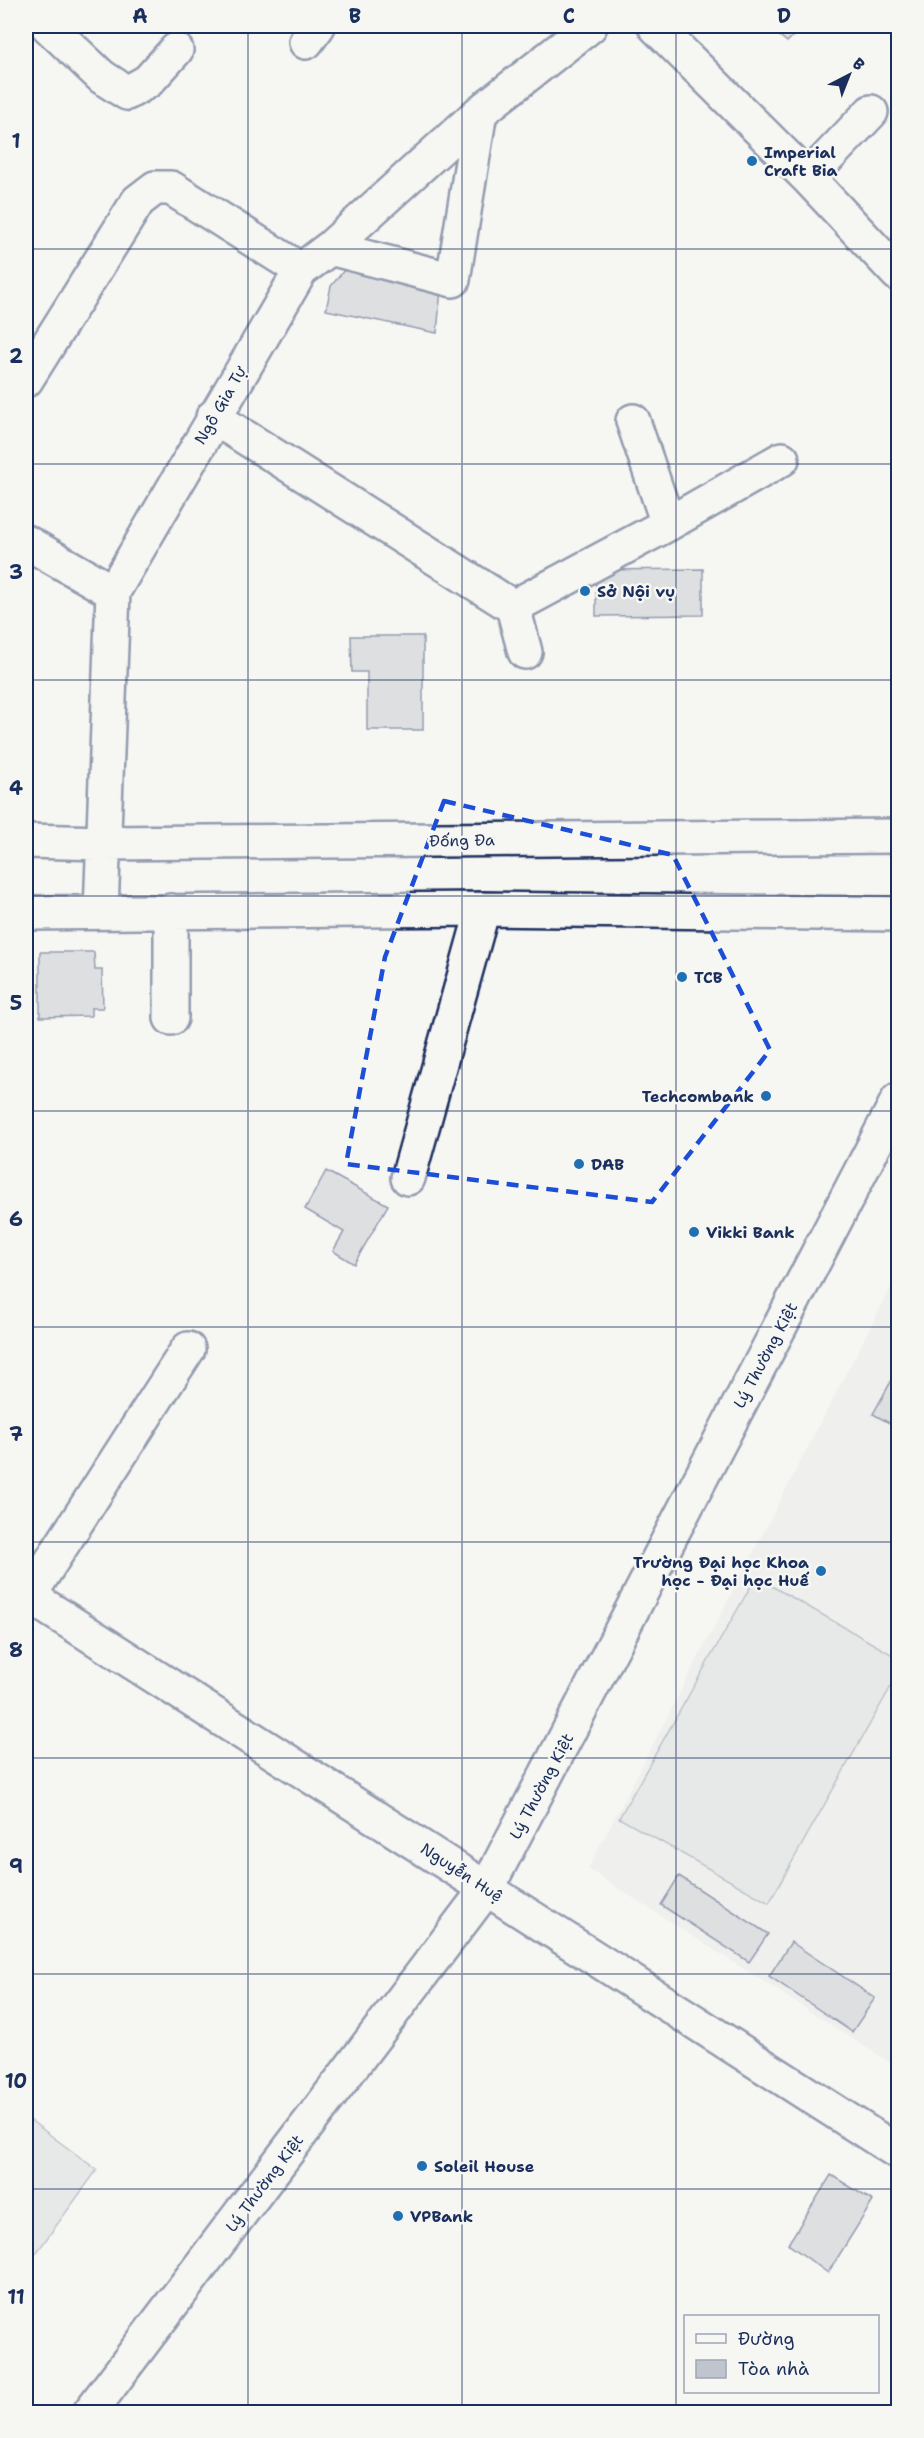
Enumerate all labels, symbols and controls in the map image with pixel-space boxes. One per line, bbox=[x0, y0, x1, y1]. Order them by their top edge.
text: A bbox=[132, 3, 148, 29]
text: B bbox=[349, 3, 361, 29]
text: C bbox=[563, 3, 575, 29]
text: D bbox=[777, 3, 791, 29]
north arrow bbox=[819, 45, 879, 105]
text: B bbox=[848, 53, 869, 75]
text: 1 bbox=[11, 128, 21, 154]
place label: Imperial Craft Bia bbox=[764, 142, 838, 181]
marker: Imperial Craft Bia bbox=[745, 154, 759, 168]
text: 2 bbox=[9, 343, 23, 369]
street label: Ngô Gia Tự bbox=[190, 362, 252, 448]
text: 3 bbox=[9, 559, 23, 585]
place label: Sở Nội vụ bbox=[597, 581, 675, 602]
marker: Sở Nội vụ bbox=[578, 584, 592, 598]
text: 4 bbox=[9, 775, 23, 801]
street label: Đống Đa bbox=[429, 829, 495, 852]
place label: TCB bbox=[694, 967, 723, 988]
marker: TCB bbox=[675, 970, 689, 984]
text: 5 bbox=[10, 990, 22, 1016]
place label: Techcombank bbox=[642, 1086, 754, 1107]
marker: Techcombank bbox=[759, 1089, 773, 1103]
place label: DAB bbox=[591, 1154, 624, 1175]
marker: DAB bbox=[572, 1157, 586, 1171]
text: 6 bbox=[9, 1206, 23, 1232]
place label: Vikki Bank bbox=[706, 1222, 795, 1243]
marker: Vikki Bank bbox=[687, 1225, 701, 1239]
street label: Lý Thường Kiệt bbox=[729, 1299, 802, 1412]
text: 7 bbox=[9, 1421, 23, 1447]
place label: Trường Đại học Khoa học - Đại học Huế bbox=[633, 1552, 809, 1591]
marker: Trường Đại học Khoa học - Đại học Huế bbox=[814, 1564, 828, 1578]
text: 8 bbox=[9, 1637, 23, 1663]
street label: Lý Thường Kiệt bbox=[505, 1730, 578, 1843]
street label: Nguyễn Huệ bbox=[417, 1838, 507, 1907]
text: 9 bbox=[9, 1853, 23, 1879]
text: 10 bbox=[5, 2068, 27, 2094]
street label: Lý Thường Kiệt bbox=[221, 2130, 308, 2236]
place label: Soleil House bbox=[434, 2156, 535, 2177]
marker: Soleil House bbox=[415, 2159, 429, 2173]
place label: VPBank bbox=[410, 2206, 473, 2227]
marker: VPBank bbox=[391, 2209, 405, 2223]
text: 11 bbox=[7, 2284, 25, 2310]
legend bbox=[684, 2315, 879, 2393]
text: Đường bbox=[738, 2327, 795, 2351]
text: Tòa nhà bbox=[738, 2357, 809, 2381]

